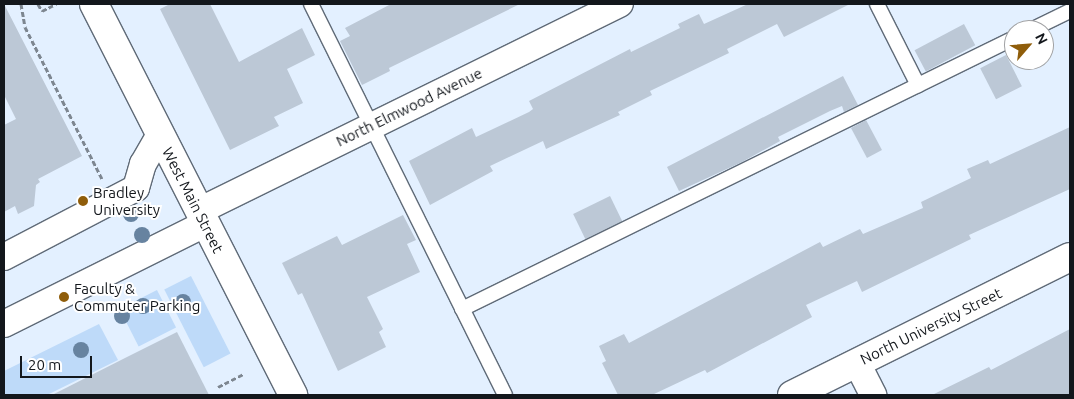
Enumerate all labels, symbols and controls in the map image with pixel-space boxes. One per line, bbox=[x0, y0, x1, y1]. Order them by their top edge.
north arrow bbox=[1004, 20, 1054, 70]
text: N bbox=[1032, 30, 1051, 47]
street label: North Elmwood Avenue bbox=[333, 64, 485, 150]
street label: West Main Street bbox=[159, 144, 227, 256]
place label: Bradley University bbox=[93, 183, 160, 218]
marker: Bradley University bbox=[77, 195, 89, 207]
place label: Faculty & Commuter Parking bbox=[74, 279, 200, 314]
street label: North University Street bbox=[857, 284, 1005, 368]
marker: Faculty & Commuter Parking bbox=[58, 291, 70, 303]
scale bar bbox=[22, 346, 95, 378]
text: 20 m bbox=[28, 356, 61, 373]

